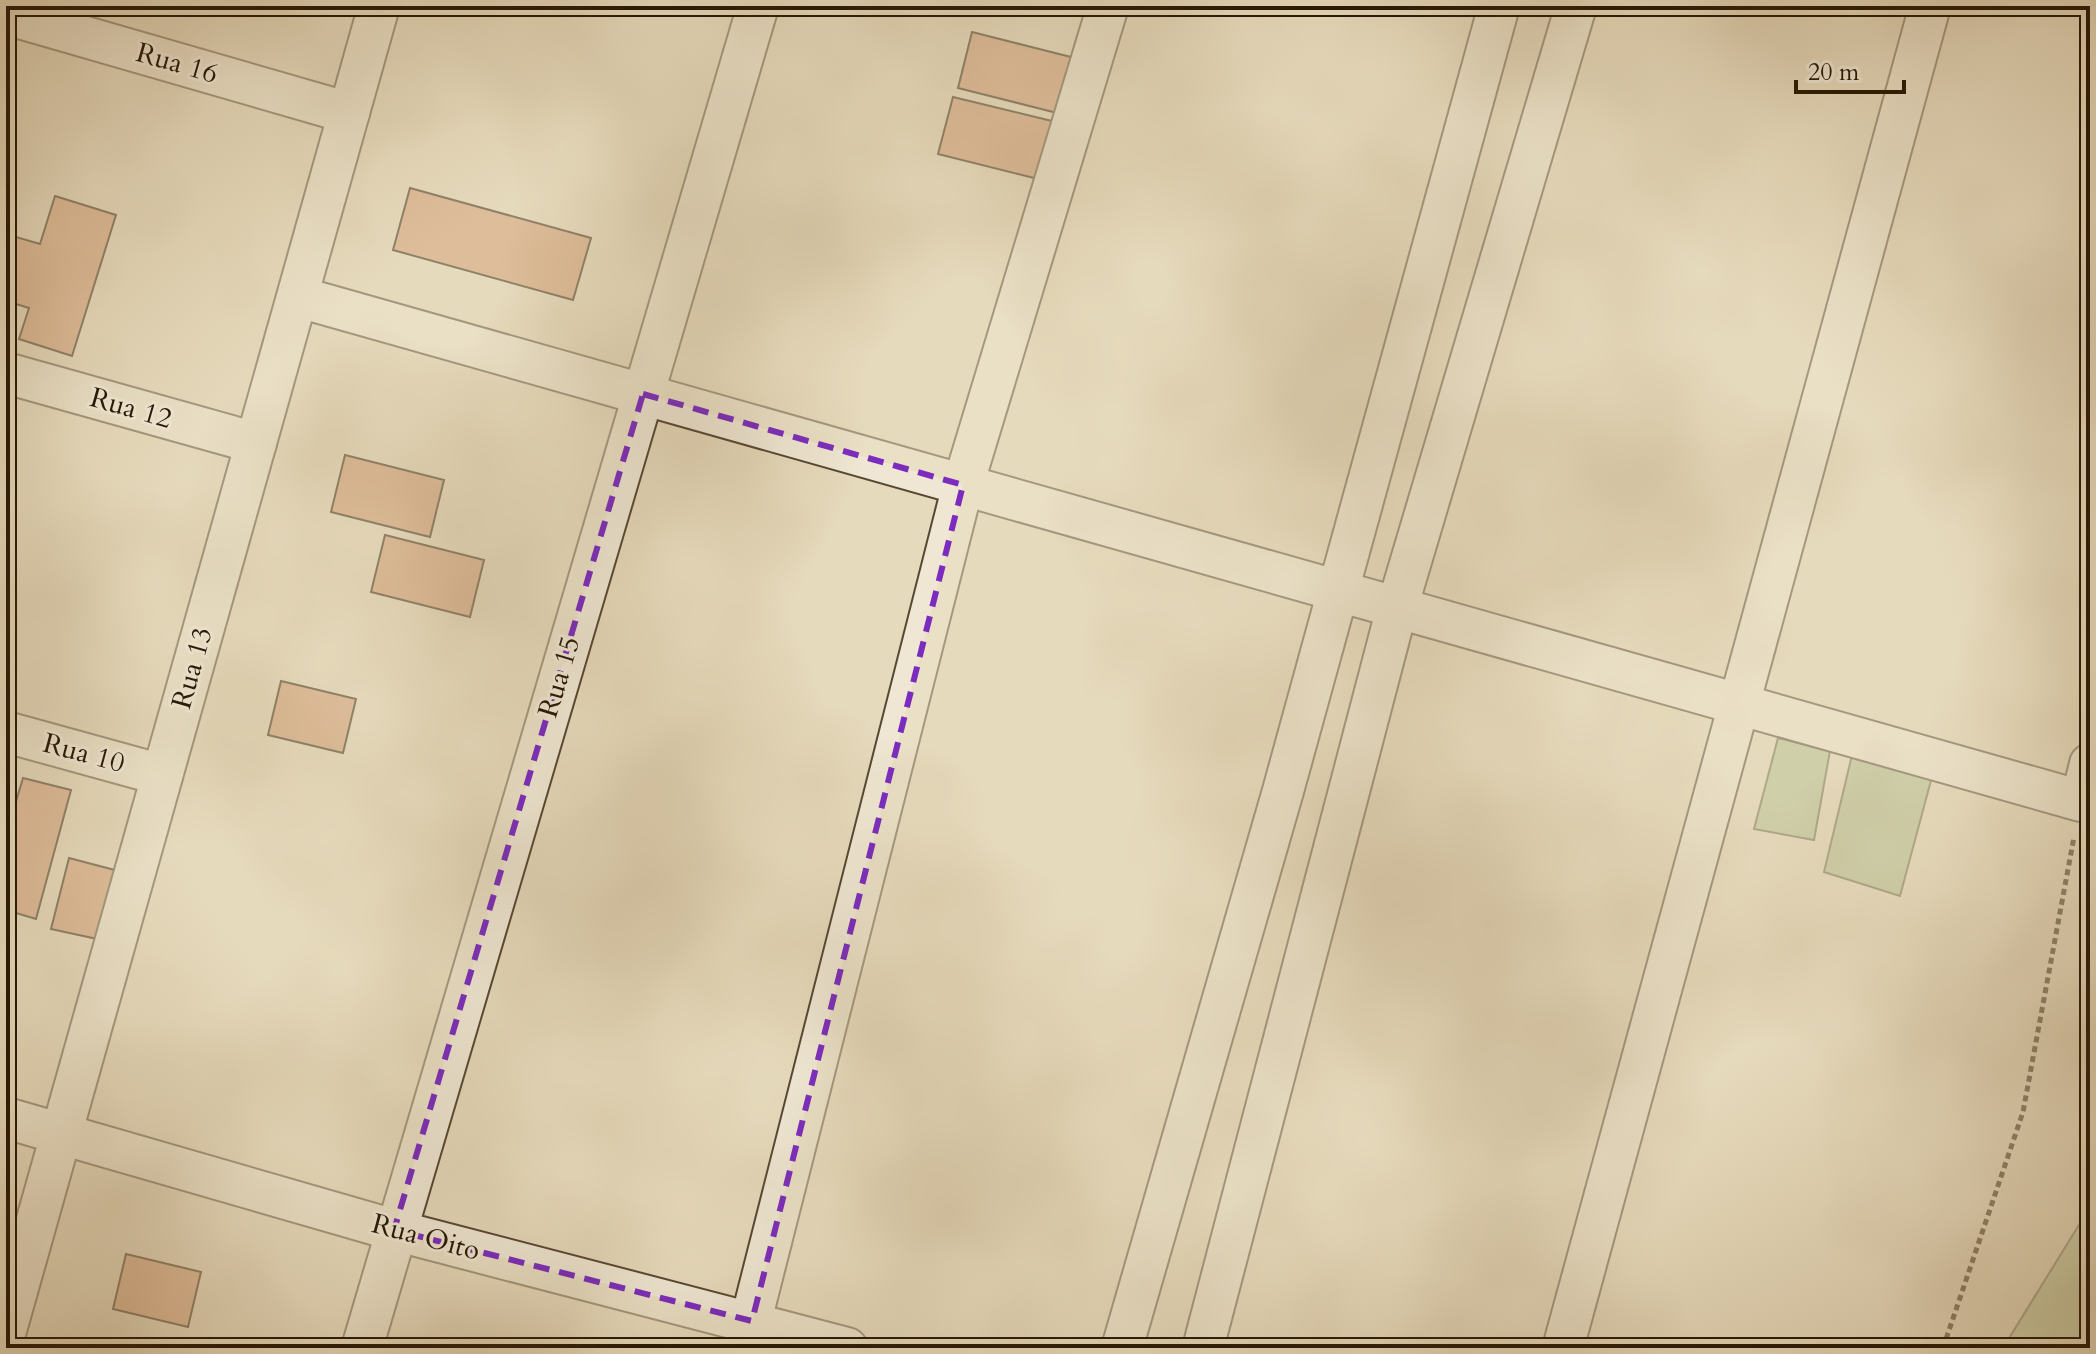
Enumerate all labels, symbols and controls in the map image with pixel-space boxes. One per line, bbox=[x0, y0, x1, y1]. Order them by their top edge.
street label: Rua 16 bbox=[132, 33, 222, 93]
scale bar bbox=[1796, 44, 1904, 94]
text: 20 m bbox=[1808, 56, 1860, 89]
street label: Rua 12 bbox=[86, 378, 176, 438]
street label: Rua 13 bbox=[162, 623, 222, 713]
street label: Rua 15 bbox=[529, 632, 589, 722]
street label: Rua 10 bbox=[39, 724, 129, 782]
street label: Rua Oito bbox=[368, 1204, 484, 1270]

